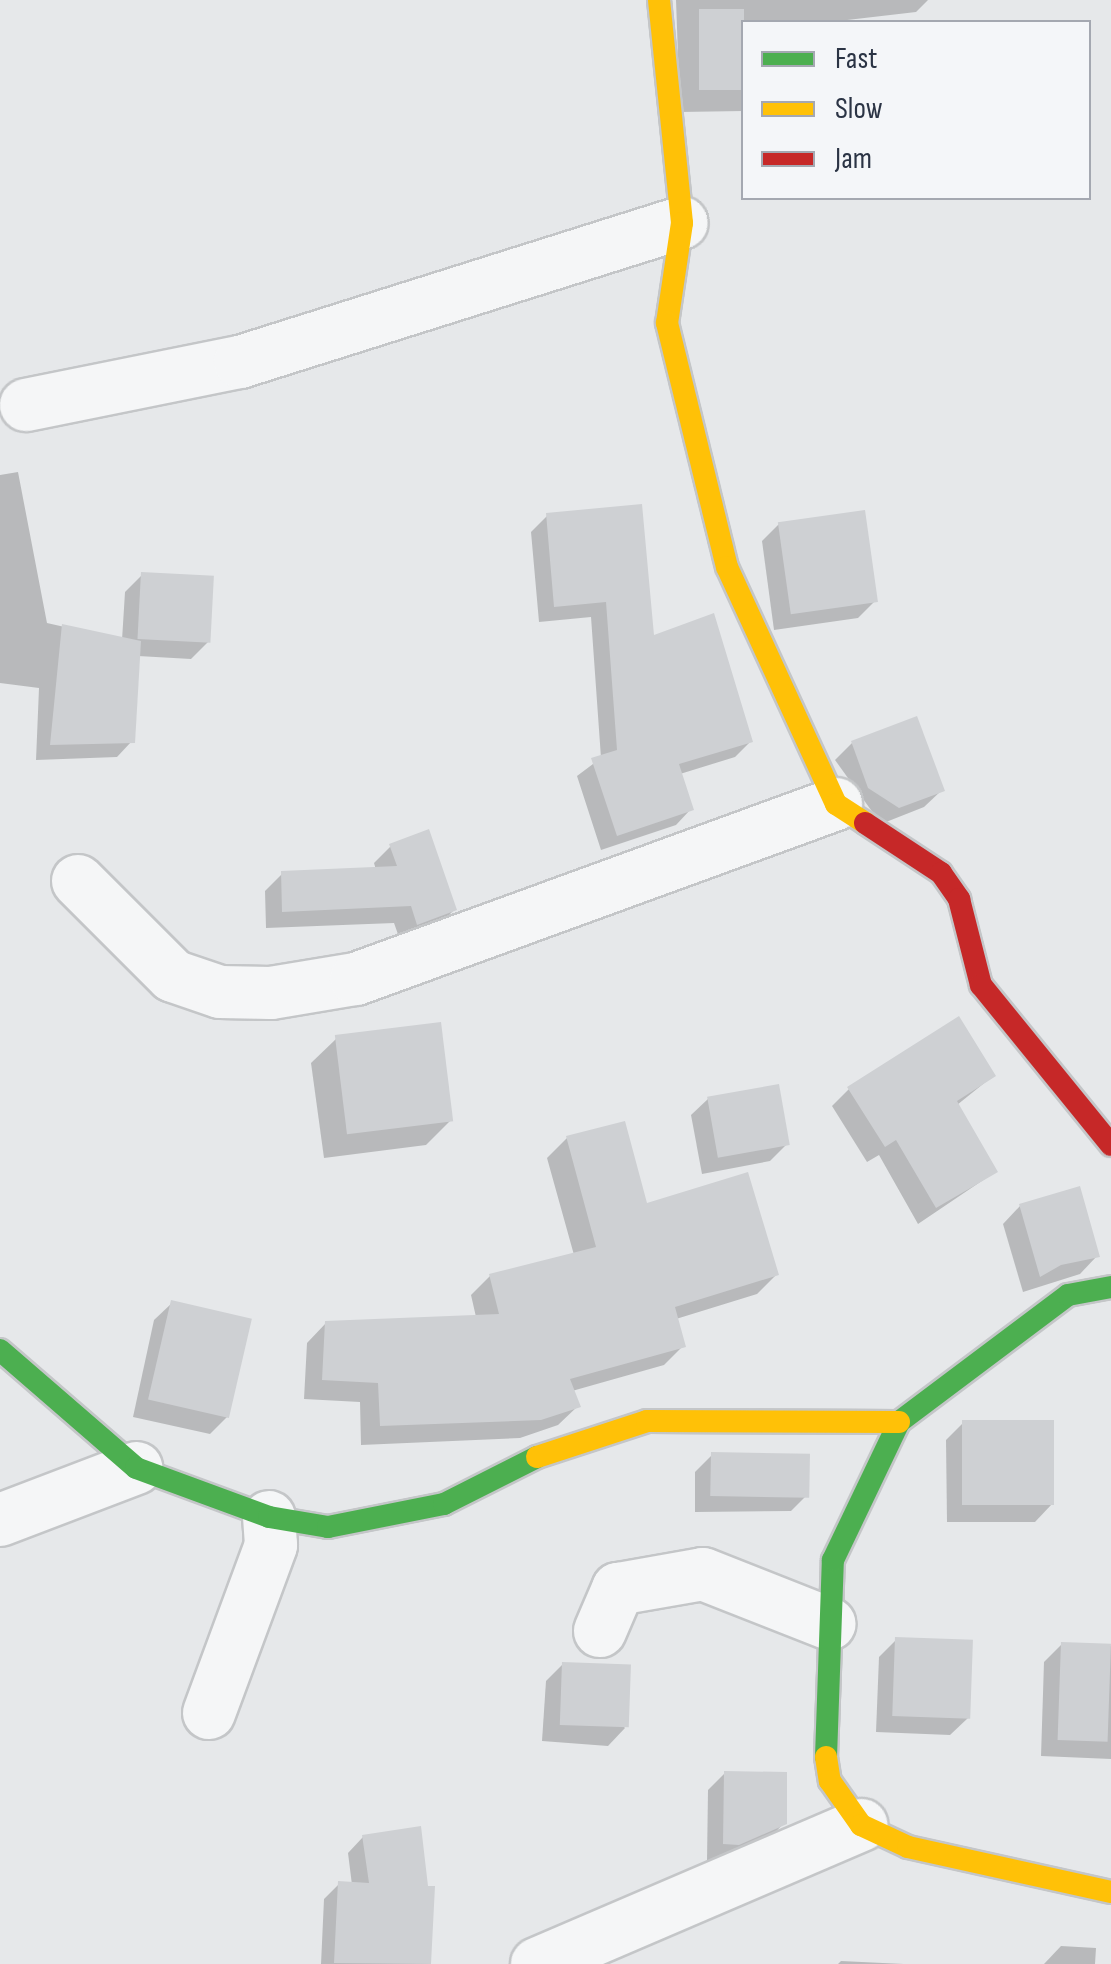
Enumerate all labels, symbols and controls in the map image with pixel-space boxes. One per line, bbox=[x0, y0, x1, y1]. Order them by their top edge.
legend bbox=[741, 20, 1091, 200]
text: Fast bbox=[835, 41, 877, 77]
text: Slow bbox=[835, 91, 883, 127]
text: Jam bbox=[835, 141, 872, 177]

